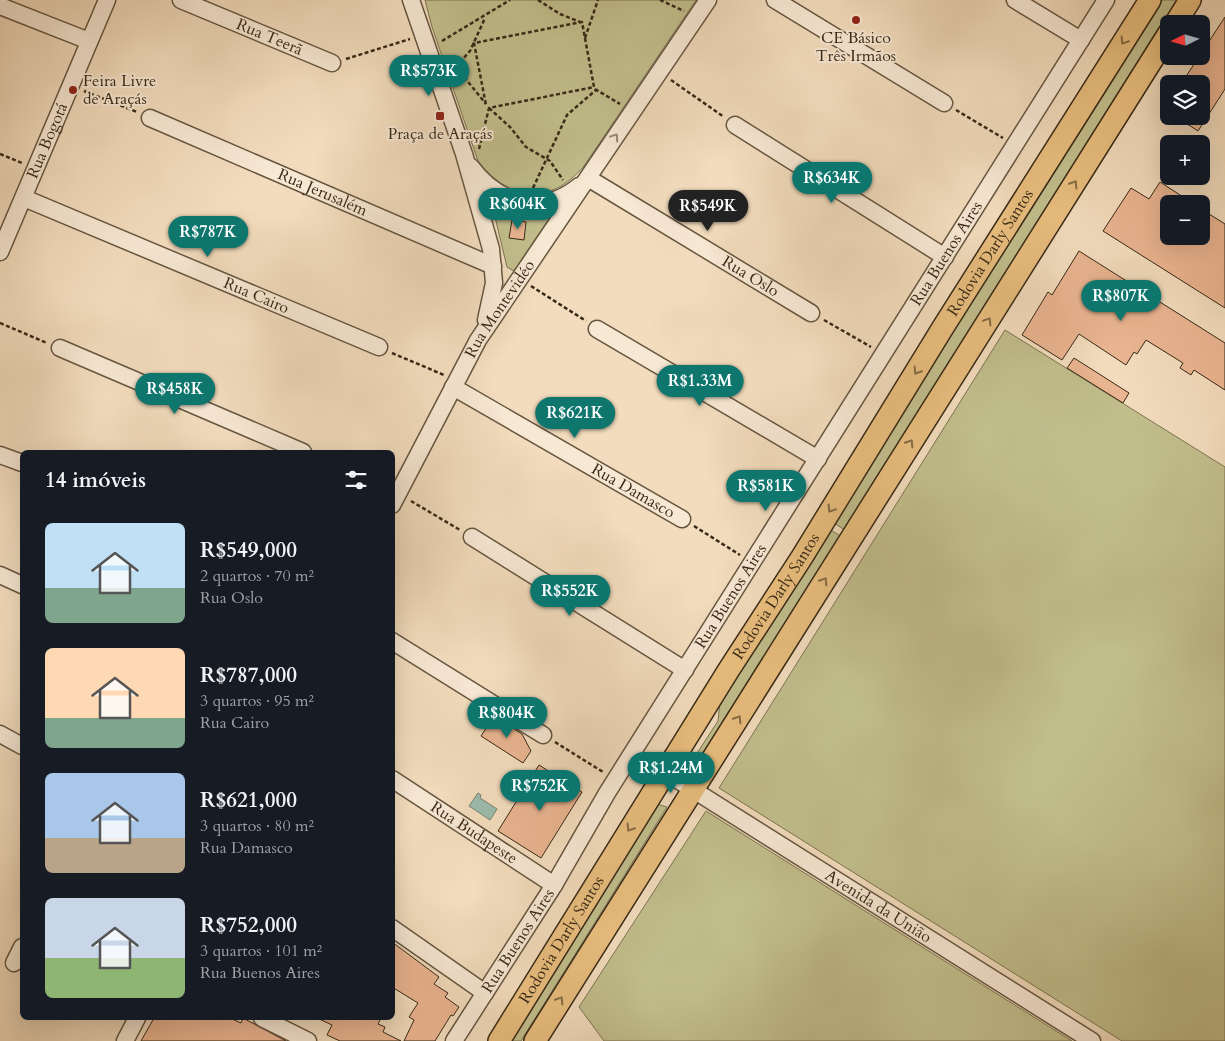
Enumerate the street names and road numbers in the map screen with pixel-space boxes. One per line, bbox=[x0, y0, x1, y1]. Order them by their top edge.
street label: Rua Teerã bbox=[233, 13, 306, 61]
street label: Rua Bogotá bbox=[21, 99, 73, 182]
street label: Rua Jerusalém bbox=[274, 163, 371, 222]
street label: Rodovia Darly Santos bbox=[942, 185, 1039, 320]
street label: Rua Buenos Aires bbox=[905, 197, 988, 310]
street label: Rua Oslo bbox=[718, 251, 783, 302]
street label: Rua Montevidéo bbox=[460, 255, 540, 362]
street label: Rua Cairo bbox=[220, 272, 293, 319]
street label: Rua Damasco bbox=[588, 458, 679, 524]
street label: Rodovia Darly Santos bbox=[727, 529, 825, 664]
street label: Rua Buenos Aires bbox=[690, 540, 772, 653]
street label: Rua Budapeste bbox=[426, 796, 522, 869]
street label: Avenida da União bbox=[821, 864, 936, 948]
street label: Rodovia Darly Santos bbox=[514, 872, 610, 1008]
street label: Rua Buenos Aires bbox=[477, 884, 560, 997]

